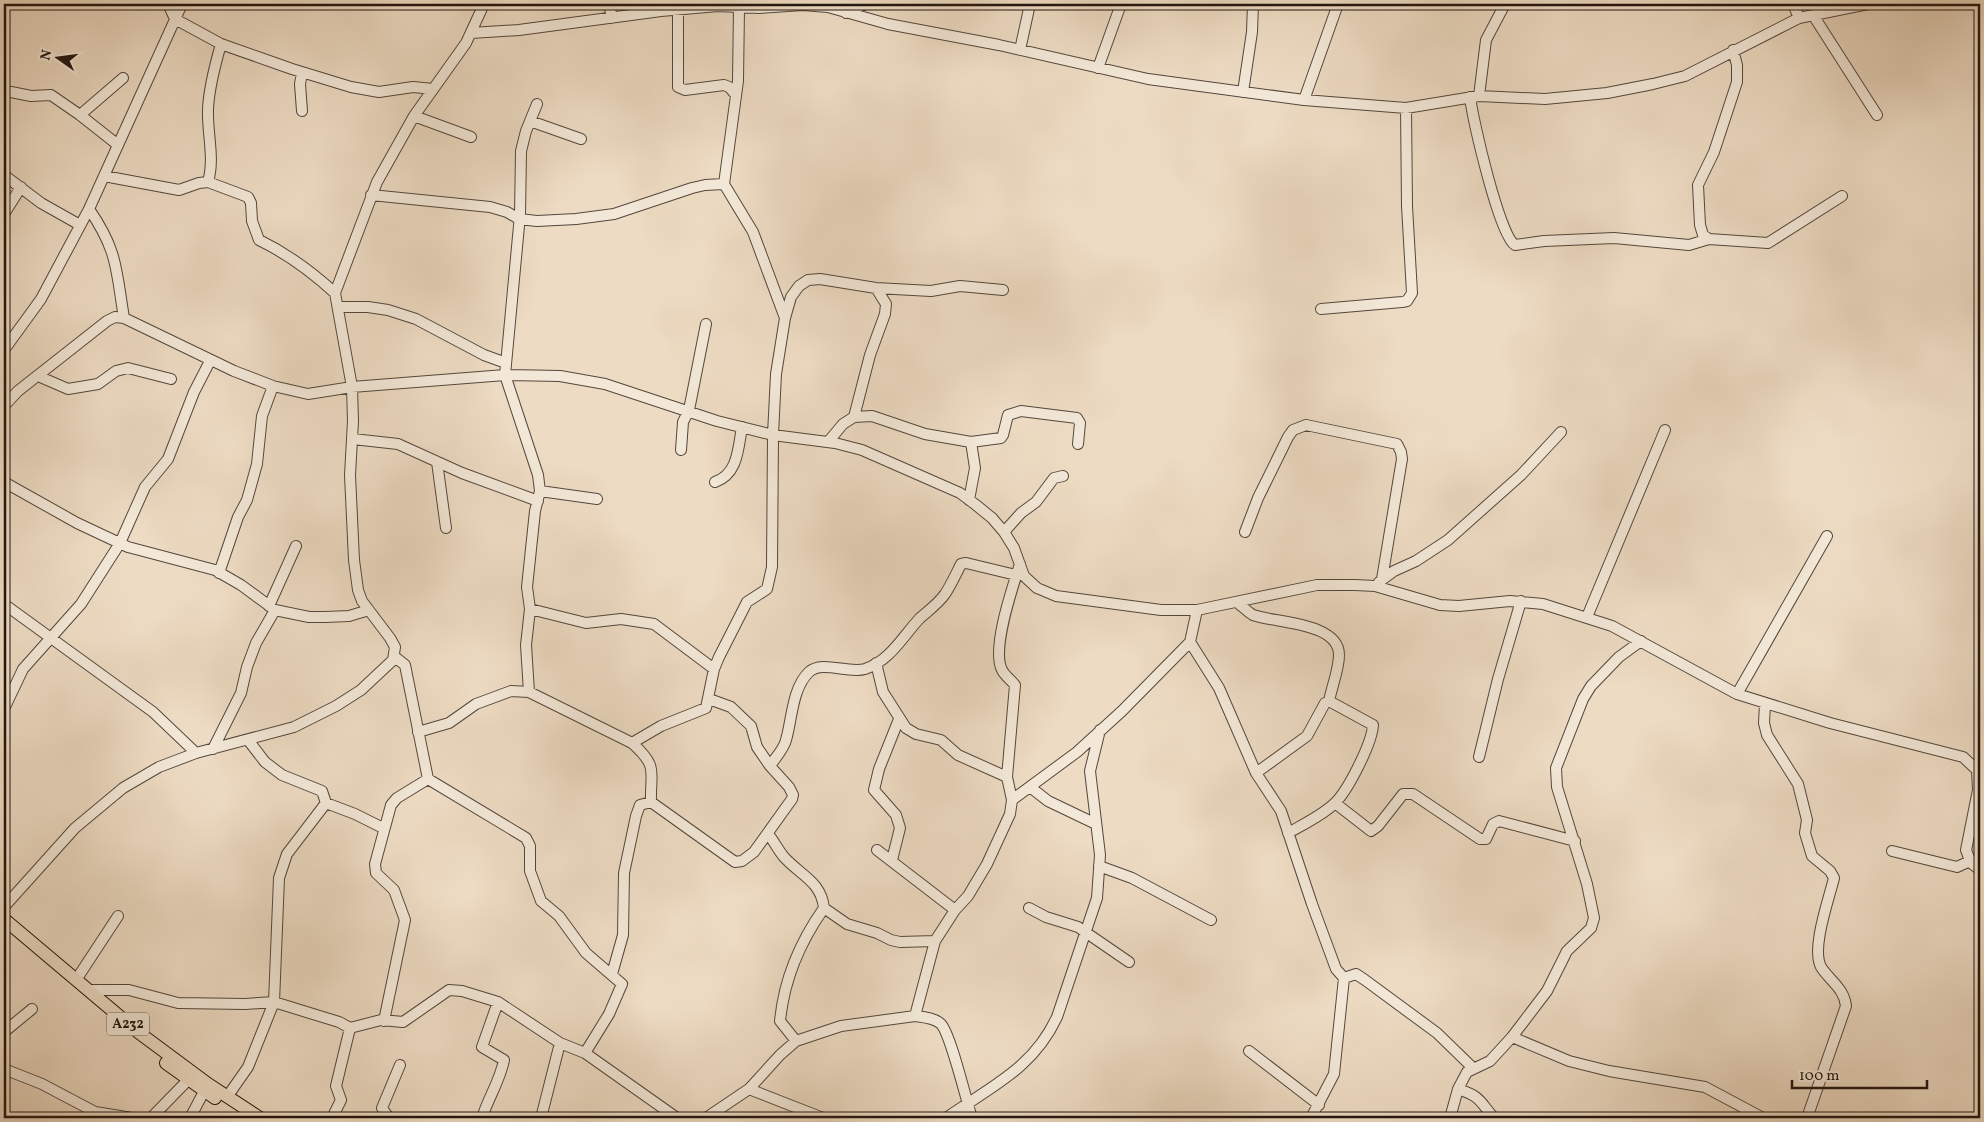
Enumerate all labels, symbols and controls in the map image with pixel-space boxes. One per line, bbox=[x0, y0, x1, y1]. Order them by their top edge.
north arrow bbox=[32, 32, 82, 82]
text: N bbox=[36, 48, 57, 62]
road number: A232 bbox=[107, 1012, 149, 1036]
scale bar bbox=[1792, 1057, 1926, 1089]
text: 100 m bbox=[1799, 1066, 1839, 1087]

